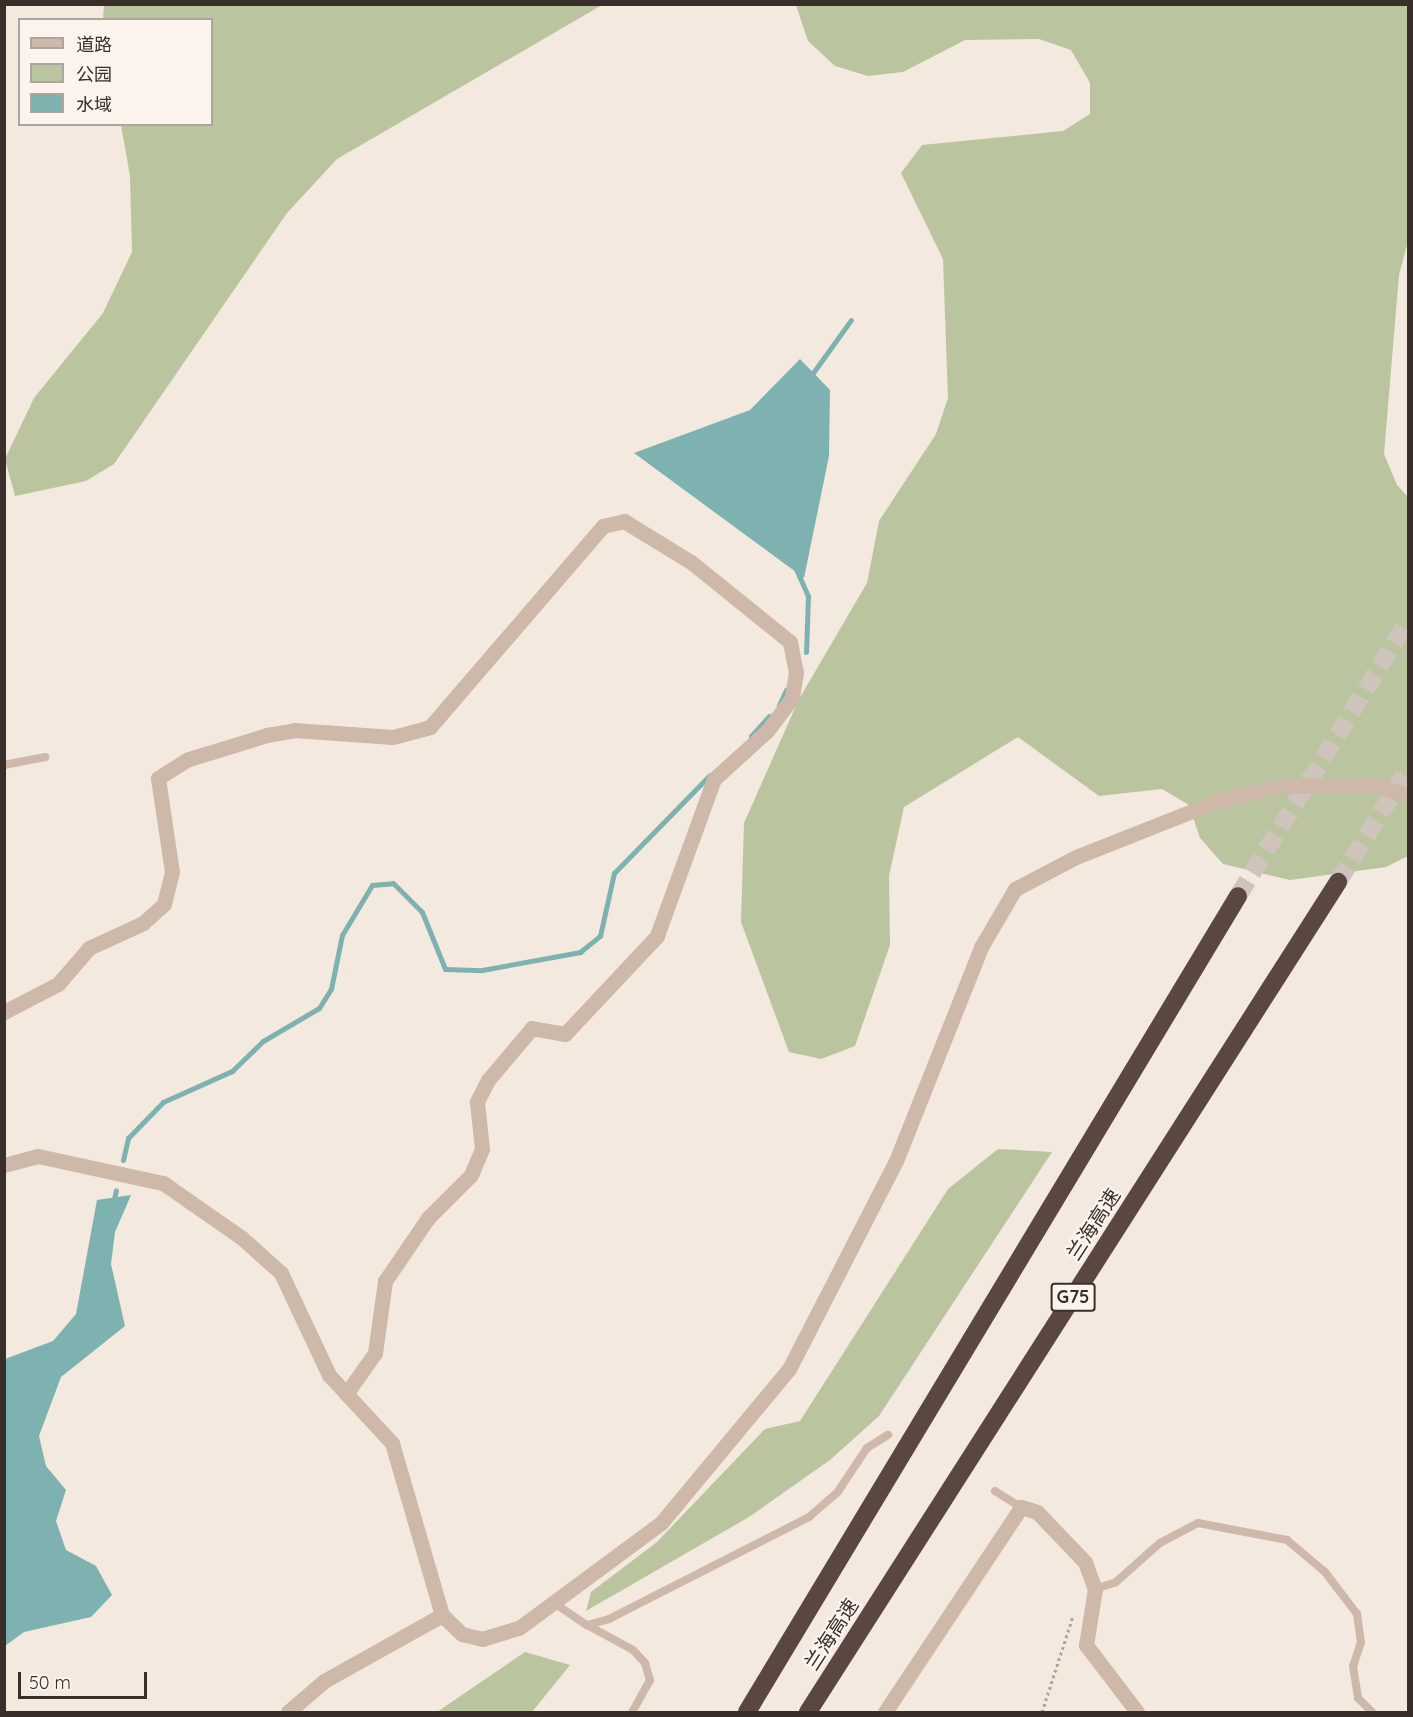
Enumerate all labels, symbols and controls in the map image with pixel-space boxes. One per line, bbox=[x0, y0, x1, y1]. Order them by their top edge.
legend bbox=[18, 18, 213, 126]
text: 道路 bbox=[76, 33, 112, 56]
text: 公园 bbox=[76, 63, 112, 86]
text: 水域 bbox=[76, 93, 112, 116]
street label: 兰海高速 bbox=[1061, 1184, 1125, 1264]
road number: G75 bbox=[1050, 1282, 1096, 1312]
street label: 兰海高速 bbox=[799, 1594, 863, 1674]
scale bar bbox=[21, 1660, 150, 1698]
text: 50 m bbox=[29, 1671, 71, 1694]

